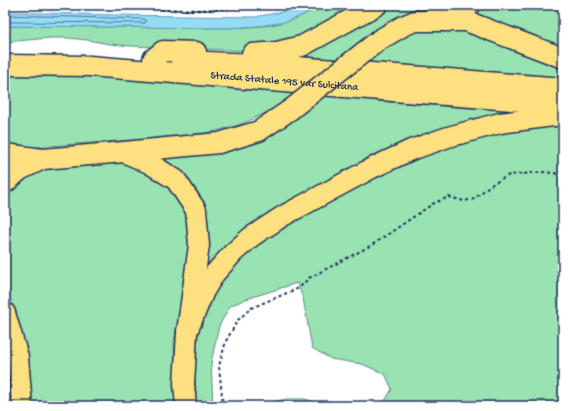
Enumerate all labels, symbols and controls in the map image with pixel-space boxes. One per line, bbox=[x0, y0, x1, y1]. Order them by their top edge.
street label: Strada Statale 195 var Sulcitana bbox=[210, 70, 360, 94]

